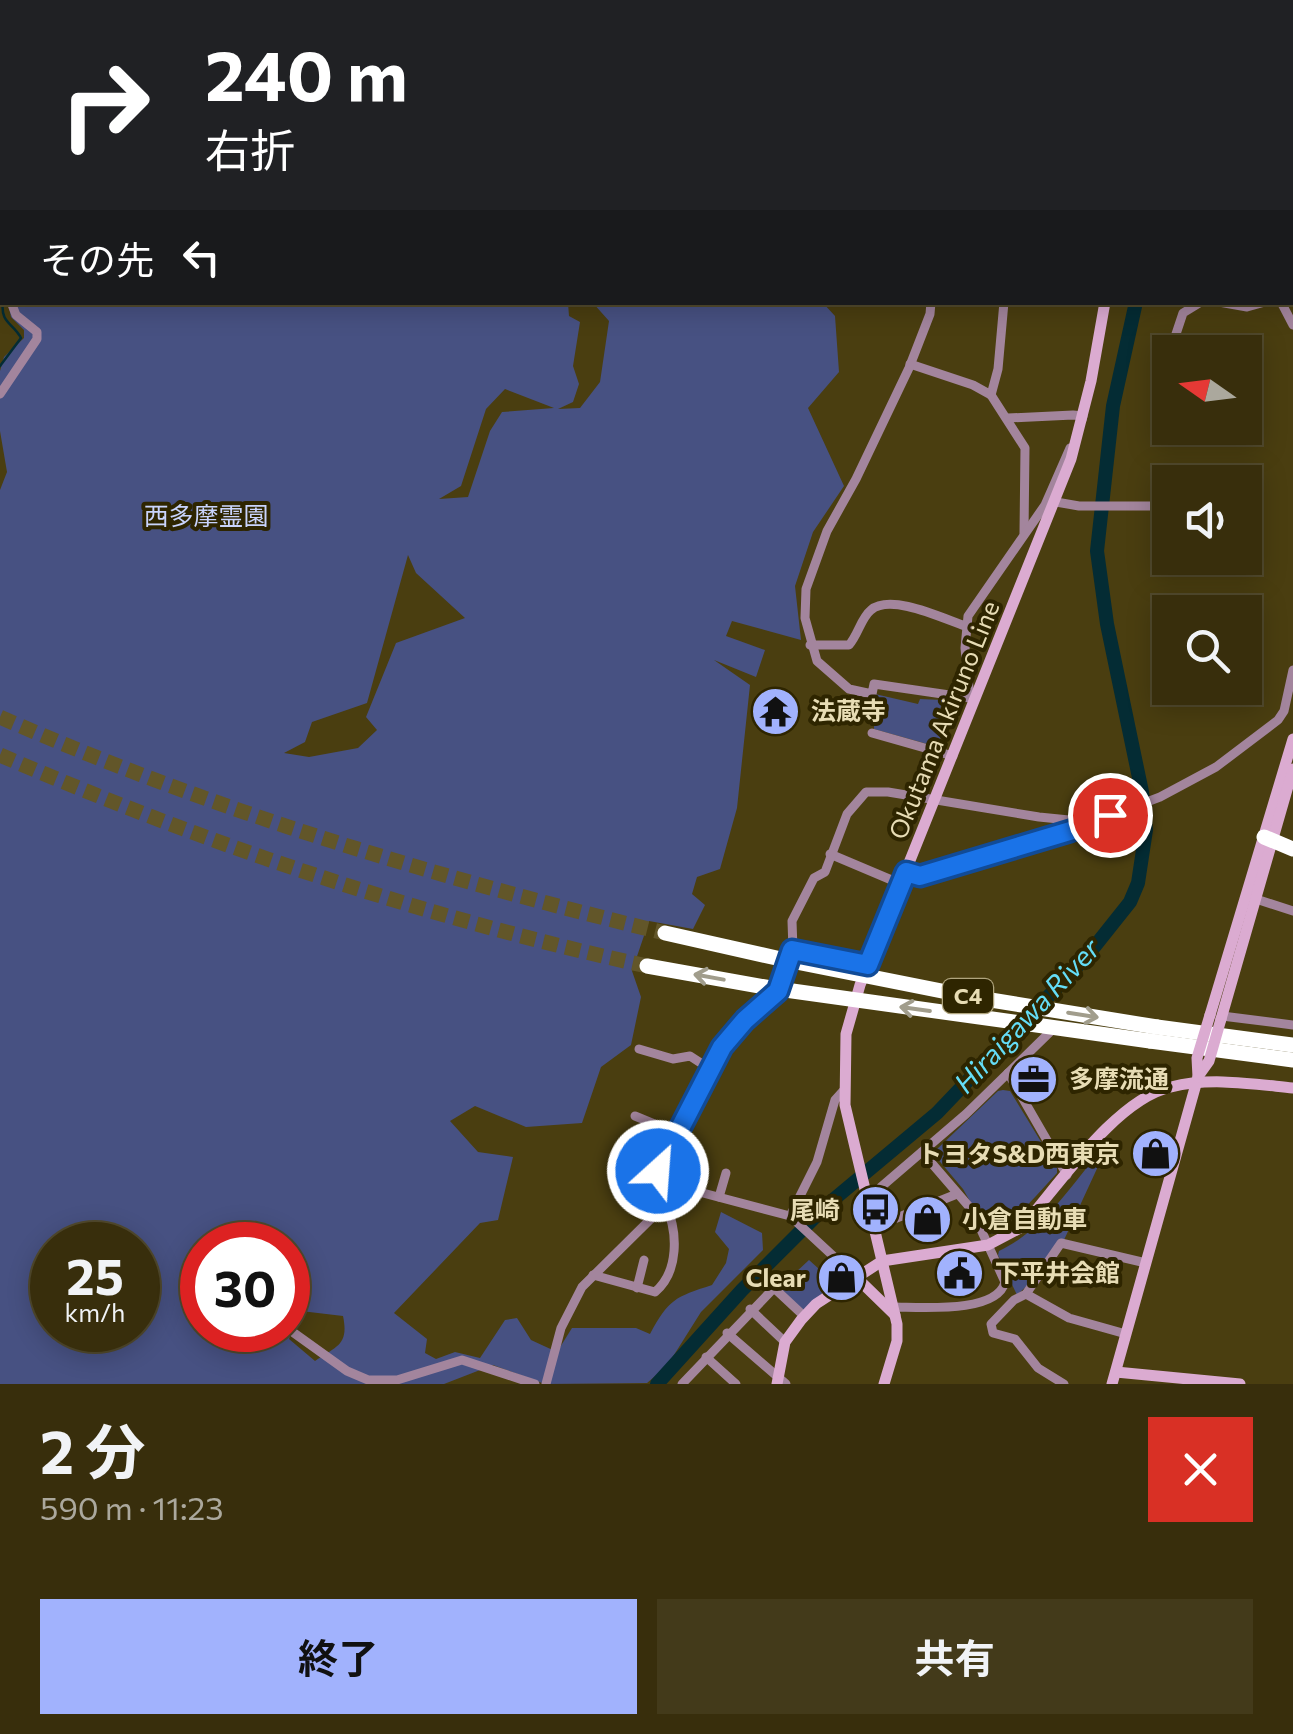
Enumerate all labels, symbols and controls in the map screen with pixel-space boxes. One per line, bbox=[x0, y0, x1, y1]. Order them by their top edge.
text: 240 m bbox=[205, 30, 408, 115]
icon: right bbox=[40, 40, 170, 170]
text: 右折 bbox=[205, 121, 295, 176]
icon: left bbox=[174, 230, 229, 285]
text: その先 bbox=[40, 235, 154, 282]
north arrow bbox=[1152, 335, 1262, 445]
map controls bbox=[1152, 335, 1262, 705]
button: sound bbox=[1152, 465, 1262, 575]
park label: 西多摩霊園 bbox=[143, 500, 269, 530]
button: search bbox=[1152, 595, 1262, 705]
street label: Okutama Akiruno Line bbox=[882, 596, 1005, 843]
temple icon: 法蔵寺 bbox=[750, 685, 802, 737]
place label: 法蔵寺 bbox=[811, 695, 886, 725]
pin bbox=[1068, 773, 1153, 858]
icon: arrive bbox=[1083, 788, 1138, 843]
water label: Hiraigawa River bbox=[946, 931, 1107, 1099]
one-way arrow bbox=[693, 967, 726, 986]
road number: C4 bbox=[943, 979, 993, 1013]
one-way arrow bbox=[899, 999, 931, 1017]
one-way arrow bbox=[1067, 1006, 1099, 1025]
office icon: 多摩流通 bbox=[1008, 1053, 1060, 1105]
place label: 多摩流通 bbox=[1069, 1063, 1169, 1093]
position arrow bbox=[606, 1119, 710, 1223]
shop icon: トヨタS&D西東京 bbox=[1129, 1128, 1181, 1180]
place label: トヨタS&D西東京 bbox=[918, 1138, 1120, 1168]
bus stop icon: 尾崎 bbox=[849, 1184, 901, 1236]
shop icon: 小倉自動車 bbox=[901, 1193, 953, 1245]
place label: 尾崎 bbox=[790, 1194, 840, 1224]
place label: 小倉自動車 bbox=[962, 1203, 1087, 1233]
speed limit sign: 30 bbox=[180, 1222, 310, 1352]
text: 25 bbox=[66, 1244, 124, 1305]
public building icon: 下平井会館 bbox=[934, 1247, 986, 1299]
shop icon: Clear bbox=[815, 1252, 867, 1304]
place label: 下平井会館 bbox=[995, 1257, 1120, 1287]
place label: Clear bbox=[745, 1262, 806, 1292]
text: km/h bbox=[65, 1297, 125, 1327]
text: 2 分 bbox=[40, 1413, 146, 1486]
button: close bbox=[1148, 1417, 1253, 1522]
text: 590 m · 11:23 bbox=[40, 1487, 223, 1527]
button: 終了 bbox=[40, 1599, 637, 1714]
button: 共有 bbox=[657, 1599, 1253, 1714]

